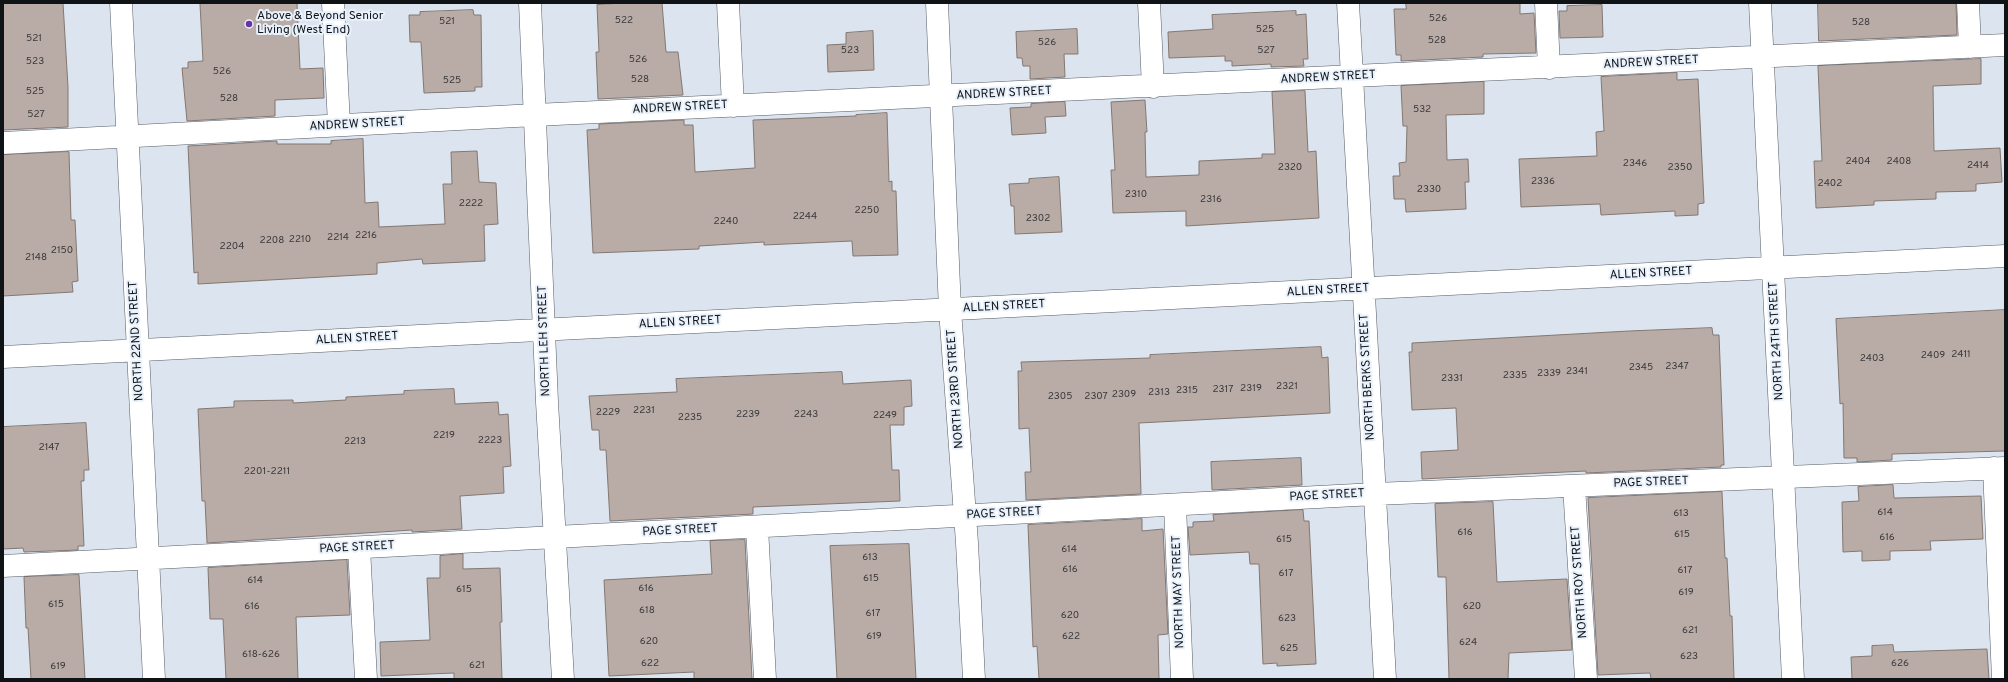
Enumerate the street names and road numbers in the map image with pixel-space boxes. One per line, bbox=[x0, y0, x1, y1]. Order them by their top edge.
street label: ANDREW STREET bbox=[1603, 53, 1699, 73]
street label: ANDREW STREET bbox=[1280, 68, 1376, 88]
street label: ANDREW STREET bbox=[956, 84, 1052, 104]
street label: ANDREW STREET bbox=[632, 98, 728, 118]
street label: ANDREW STREET bbox=[309, 115, 405, 135]
street label: ALLEN STREET bbox=[1609, 265, 1693, 283]
street label: NORTH 22ND STREET bbox=[127, 281, 147, 401]
street label: NORTH 24TH STREET bbox=[1767, 281, 1787, 401]
street label: ALLEN STREET bbox=[1286, 282, 1370, 300]
street label: NORTH LEH STREET bbox=[536, 285, 554, 397]
street label: ALLEN STREET bbox=[962, 298, 1046, 316]
street label: NORTH BERKS STREET bbox=[1357, 313, 1379, 441]
street label: ALLEN STREET bbox=[638, 314, 722, 332]
street label: NORTH 23RD STREET bbox=[945, 329, 967, 449]
street label: ALLEN STREET bbox=[315, 330, 399, 348]
street label: PAGE STREET bbox=[1613, 474, 1689, 492]
street label: PAGE STREET bbox=[1289, 487, 1365, 505]
street label: PAGE STREET bbox=[966, 505, 1042, 523]
street label: PAGE STREET bbox=[642, 522, 718, 540]
street label: NORTH ROY STREET bbox=[1569, 525, 1591, 639]
street label: NORTH MAY STREET bbox=[1170, 535, 1188, 649]
street label: PAGE STREET bbox=[319, 539, 395, 557]

